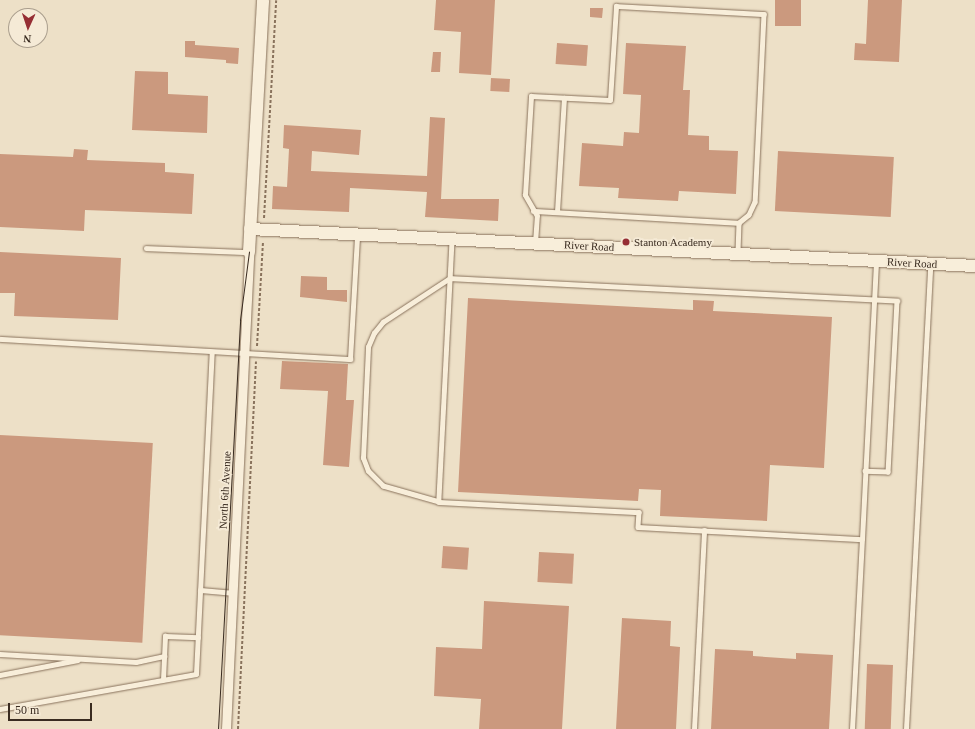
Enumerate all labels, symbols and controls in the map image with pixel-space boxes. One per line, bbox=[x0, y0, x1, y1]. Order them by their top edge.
north arrow bbox=[8, 8, 48, 48]
text: N bbox=[23, 33, 32, 45]
place label: Stanton Academy bbox=[634, 235, 713, 249]
marker: Stanton Academy bbox=[621, 237, 631, 247]
street label: River Road bbox=[563, 238, 615, 254]
street label: River Road bbox=[886, 255, 938, 271]
street label: North 6th Avenue bbox=[216, 450, 234, 530]
scale bar bbox=[10, 695, 94, 721]
text: 50 m bbox=[15, 703, 39, 717]

